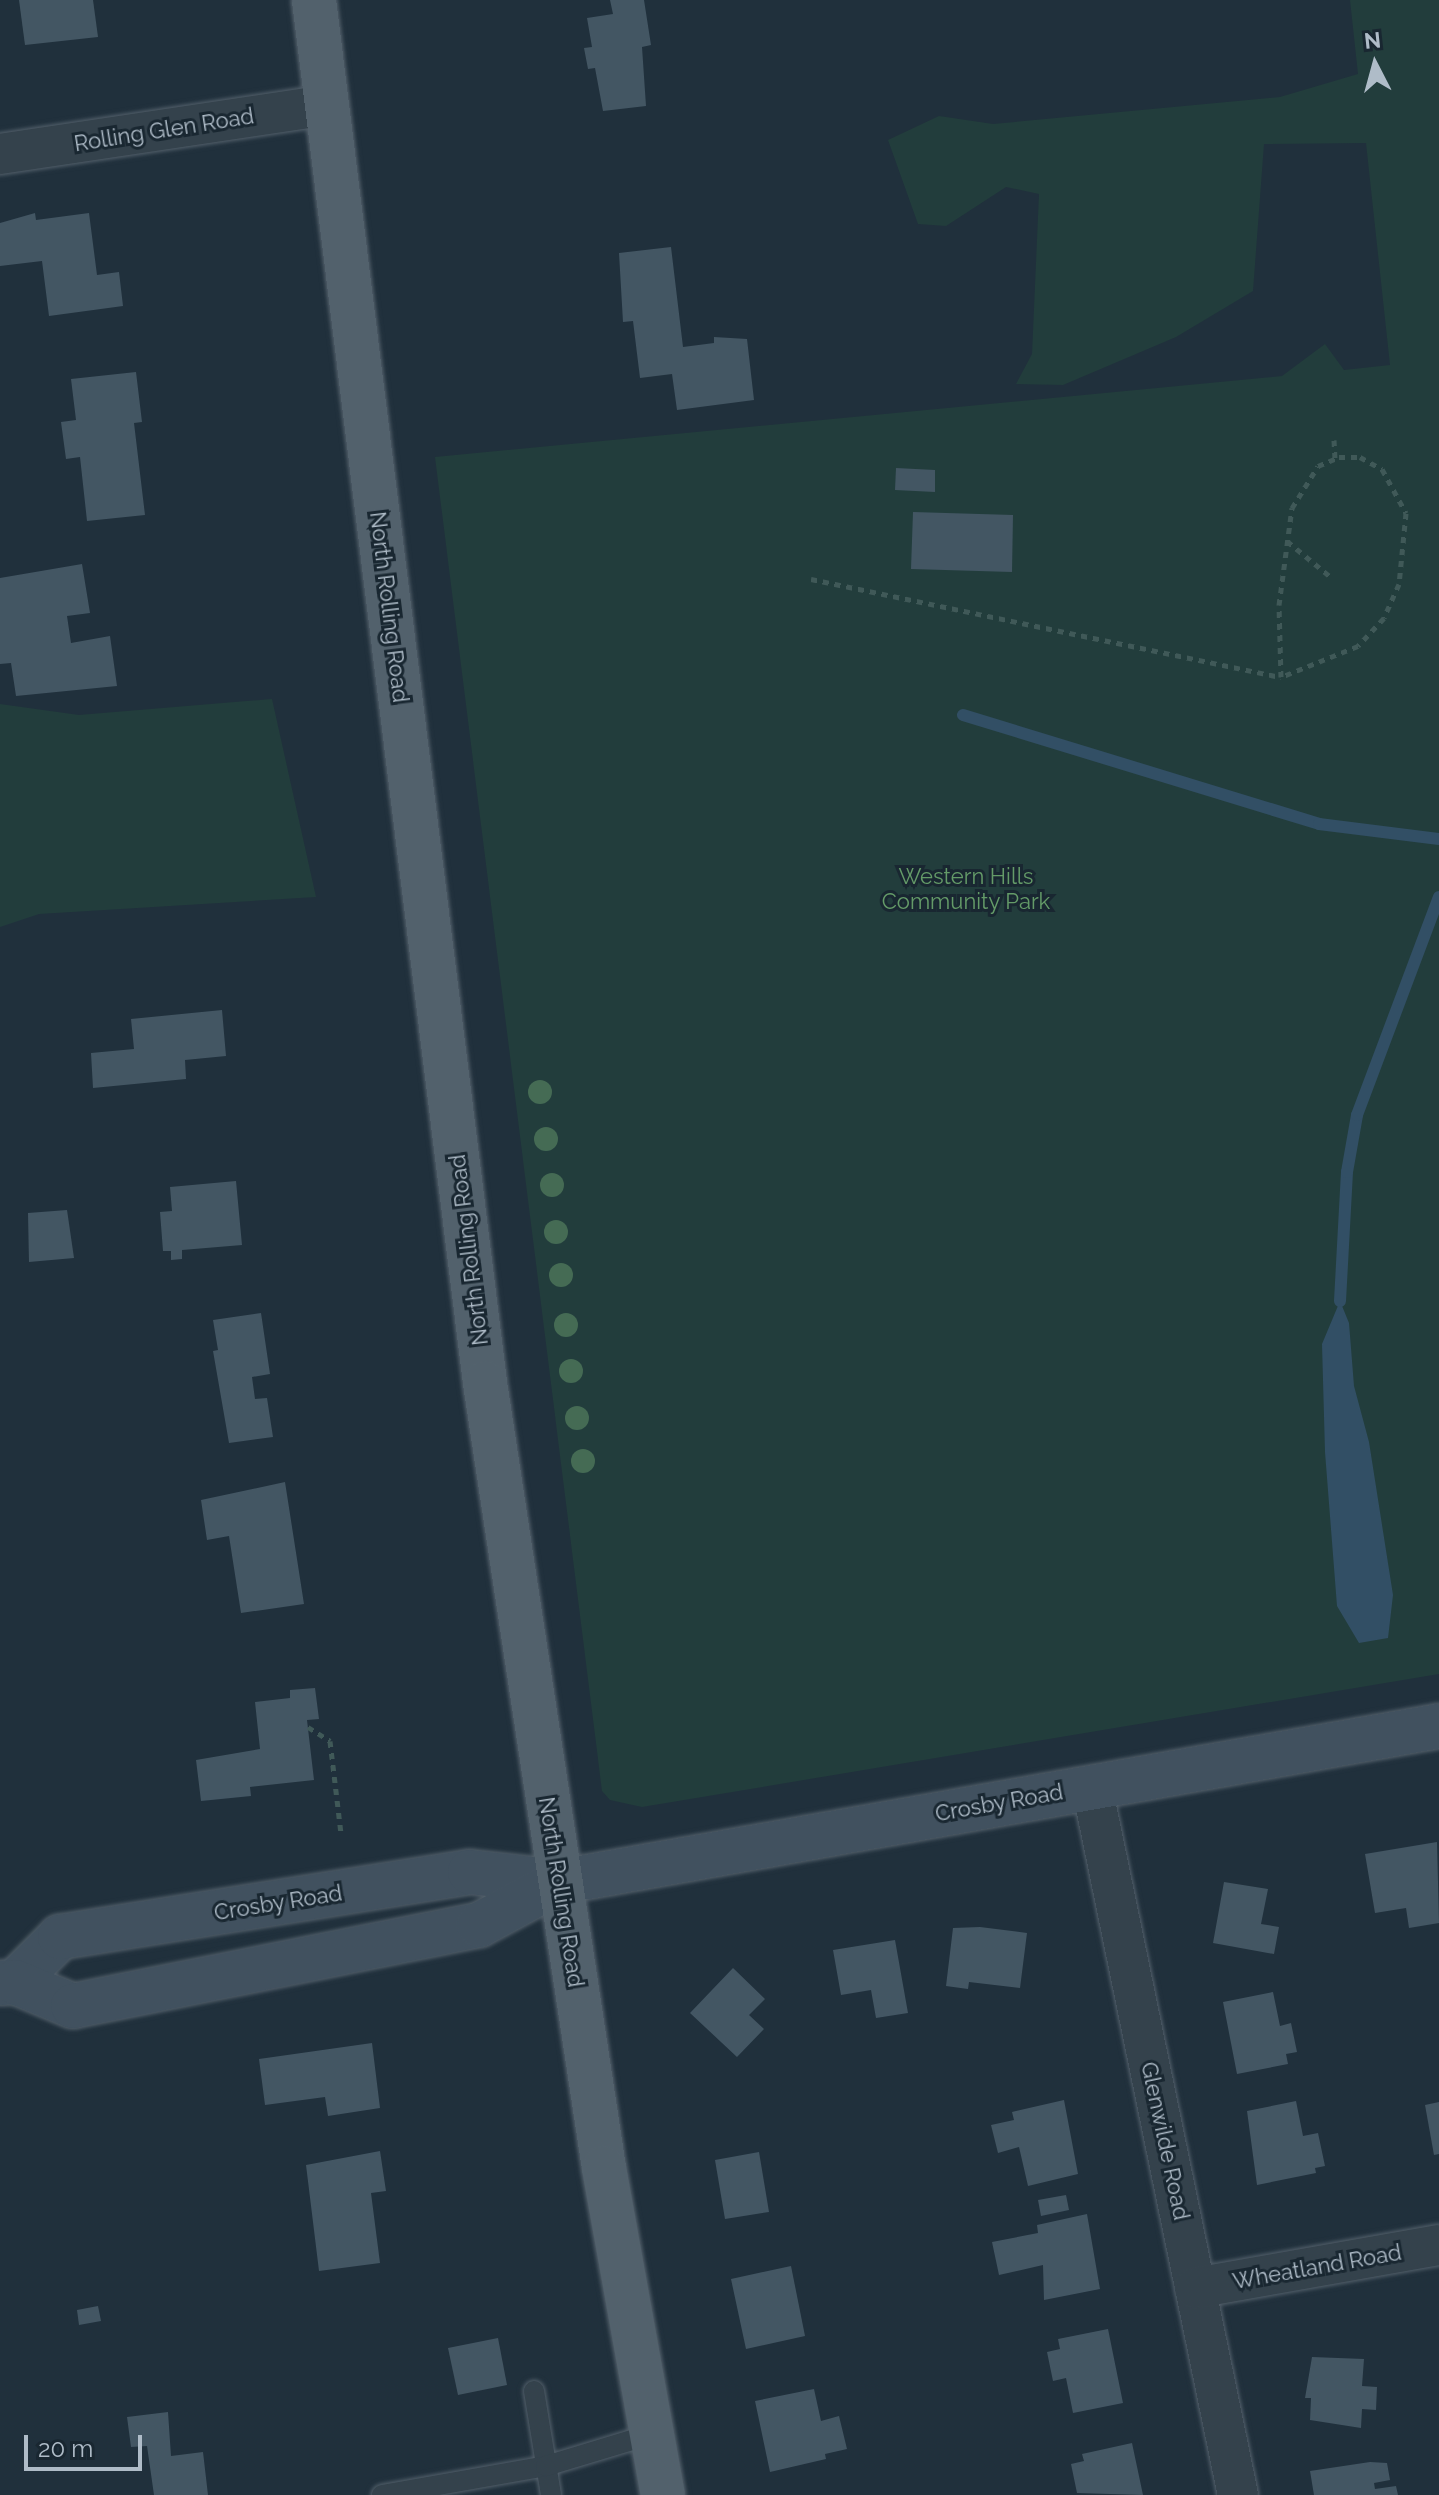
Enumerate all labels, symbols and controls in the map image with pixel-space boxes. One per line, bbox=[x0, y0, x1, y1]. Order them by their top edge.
north arrow bbox=[1335, 24, 1415, 104]
text: N bbox=[1363, 26, 1382, 54]
street label: Rolling Glen Road bbox=[72, 103, 256, 157]
street label: North Rolling Road bbox=[364, 510, 414, 704]
park label: Western Hills Community Park bbox=[881, 863, 1051, 914]
street label: North Rolling Road bbox=[444, 1153, 494, 1347]
street label: Crosby Road bbox=[933, 1779, 1065, 1827]
street label: North Rolling Road bbox=[533, 1795, 589, 1989]
street label: Crosby Road bbox=[212, 1880, 344, 1926]
street label: Glenwilde Road bbox=[1135, 2060, 1195, 2222]
street label: Wheatland Road bbox=[1231, 2239, 1403, 2295]
scale bar bbox=[28, 2419, 146, 2469]
text: 20 m bbox=[38, 2434, 93, 2463]

